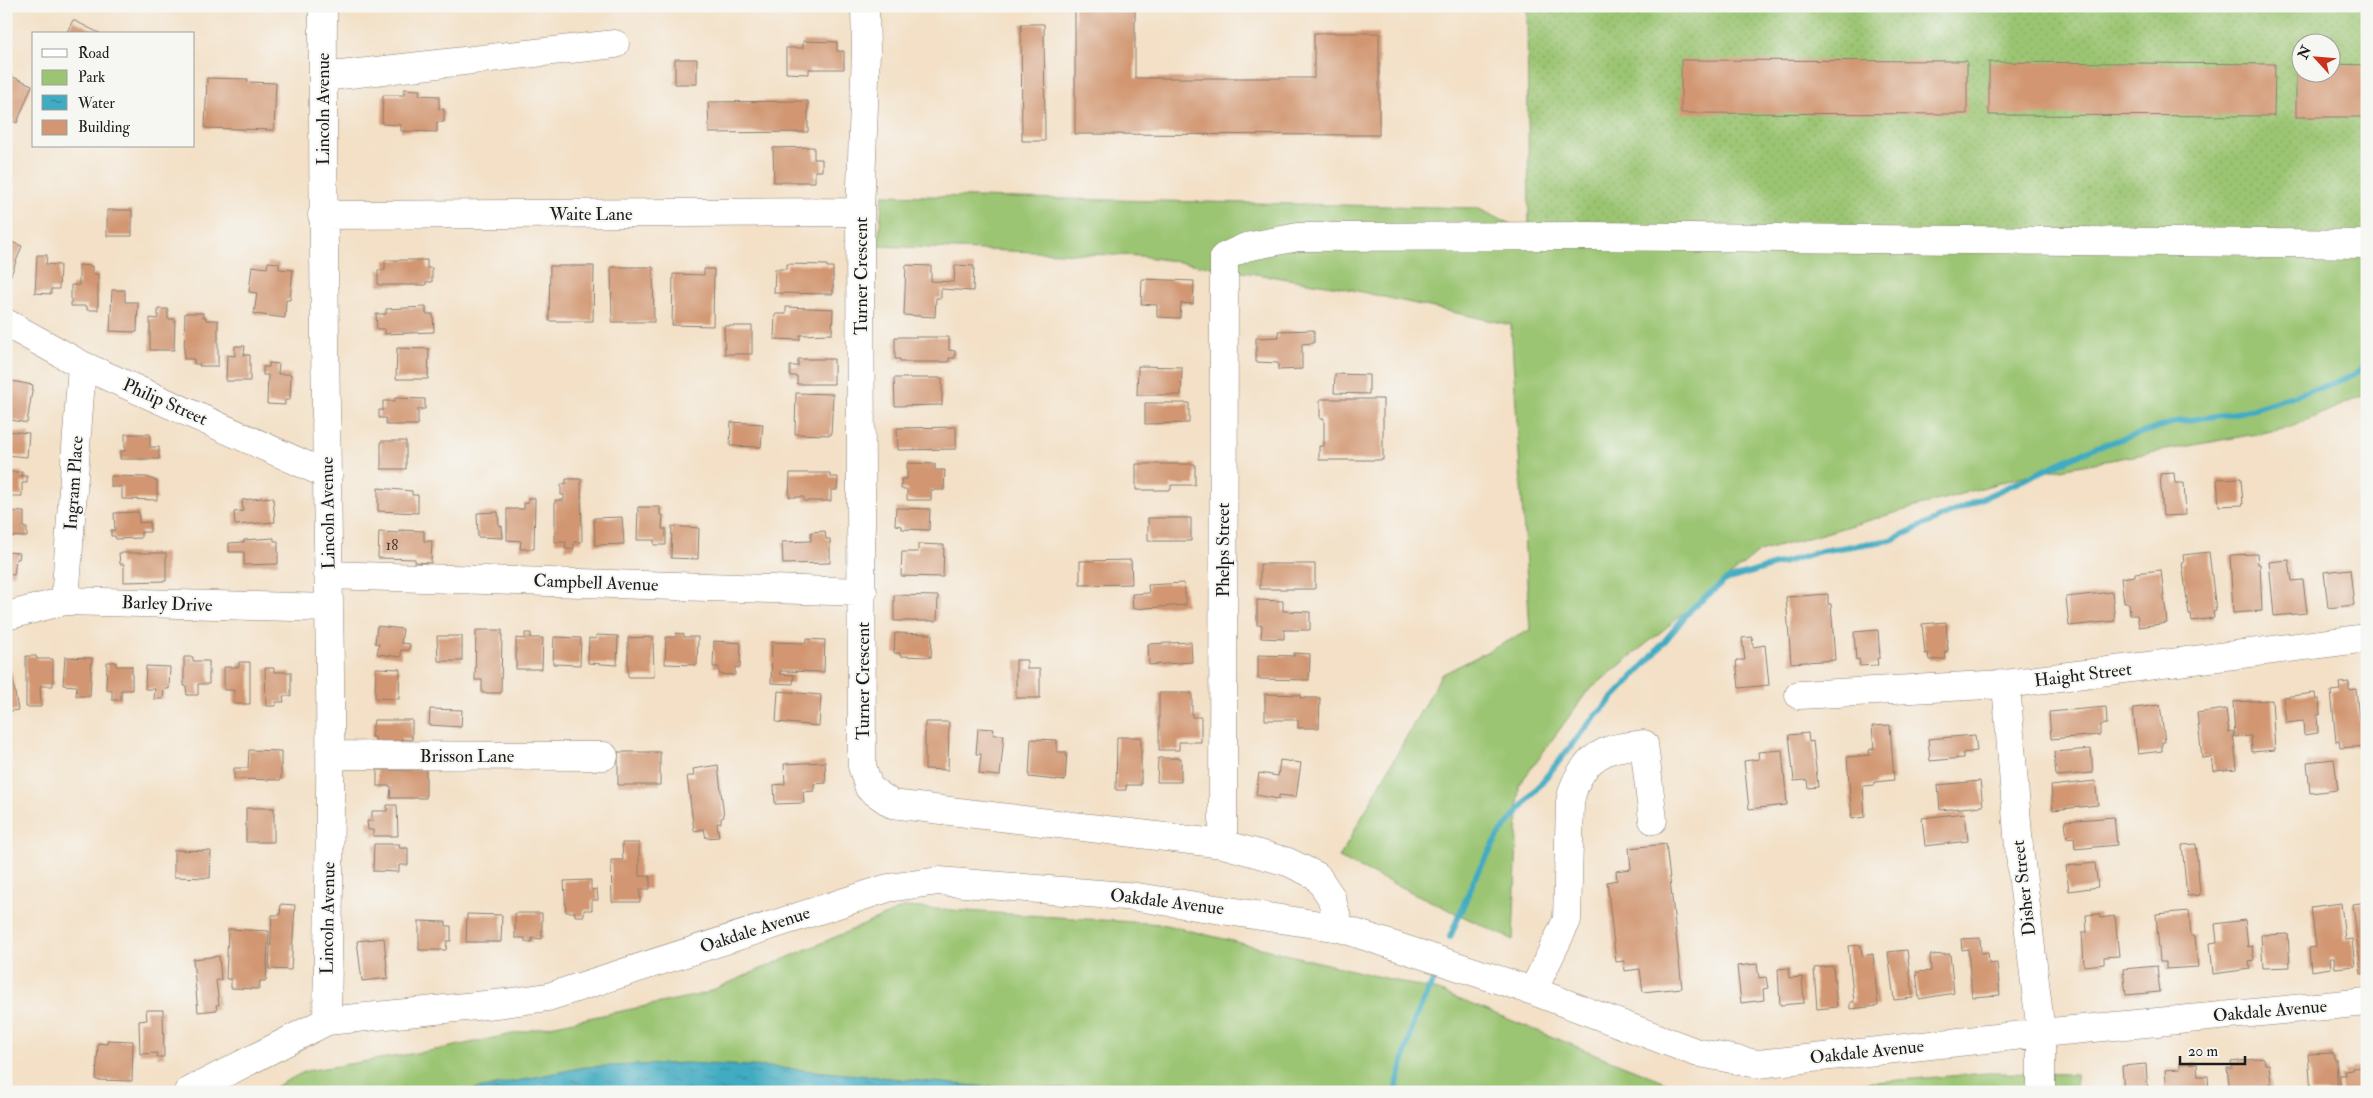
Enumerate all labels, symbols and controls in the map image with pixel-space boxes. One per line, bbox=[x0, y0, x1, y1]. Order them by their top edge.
legend bbox=[32, 32, 195, 148]
north arrow bbox=[2290, 32, 2340, 82]
text: N bbox=[2294, 43, 2315, 63]
text: Road bbox=[78, 44, 110, 63]
street label: Lincoln Avenue bbox=[312, 52, 335, 165]
text: Park bbox=[78, 68, 105, 87]
text: Water bbox=[77, 94, 115, 113]
text: Building bbox=[78, 118, 130, 137]
street label: Waite Lane bbox=[548, 203, 633, 226]
street label: Turner Crescent bbox=[850, 217, 873, 335]
street label: Philip Street bbox=[119, 373, 211, 431]
street label: Ingram Place bbox=[59, 435, 89, 531]
street label: Lincoln Avenue bbox=[316, 456, 340, 570]
street label: Phelps Street bbox=[1212, 503, 1235, 597]
house number: 18 bbox=[386, 536, 398, 555]
street label: Campbell Avenue bbox=[533, 569, 659, 597]
street label: Barley Drive bbox=[121, 591, 213, 617]
street label: Turner Crescent bbox=[852, 622, 875, 740]
street label: Haight Street bbox=[2033, 658, 2133, 692]
street label: Brisson Lane bbox=[420, 745, 515, 768]
street label: Disher Street bbox=[2007, 839, 2041, 937]
street label: Lincoln Avenue bbox=[316, 861, 340, 975]
street label: Oakdale Avenue bbox=[1109, 884, 1226, 920]
street label: Oakdale Avenue bbox=[697, 901, 813, 959]
street label: Oakdale Avenue bbox=[2212, 995, 2329, 1027]
scale bar bbox=[2180, 1033, 2246, 1065]
street label: Oakdale Avenue bbox=[1809, 1035, 1926, 1069]
text: 20 m bbox=[2188, 1042, 2218, 1061]

